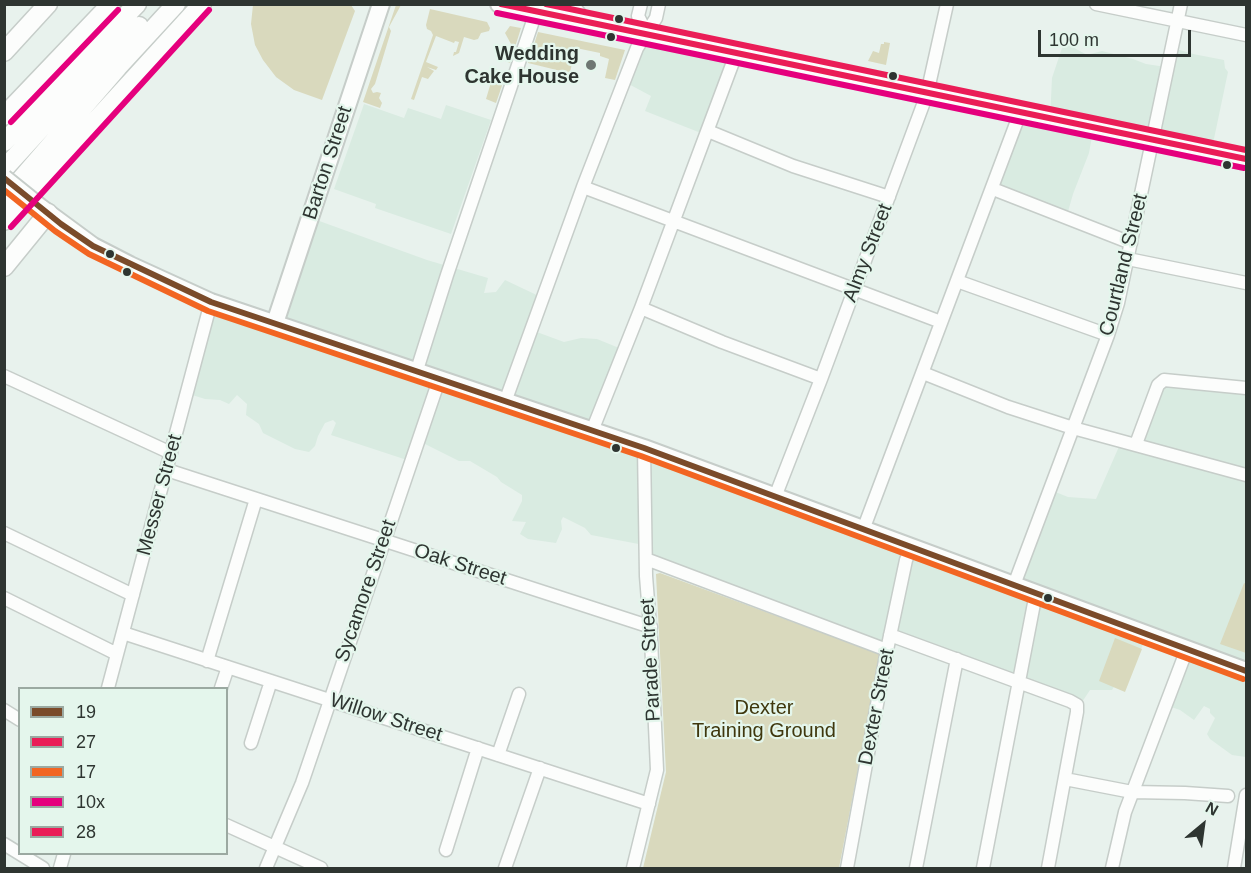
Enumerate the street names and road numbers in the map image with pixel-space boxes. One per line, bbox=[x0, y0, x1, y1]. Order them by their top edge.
street label: Barton Street bbox=[298, 103, 358, 223]
street label: Courtland Street bbox=[1095, 191, 1153, 339]
street label: Almy Street bbox=[838, 200, 898, 306]
street label: Messer Street bbox=[132, 432, 188, 558]
street label: Sycamore Street bbox=[330, 517, 402, 665]
street label: Oak Street bbox=[411, 539, 509, 591]
street label: Parade Street bbox=[636, 598, 666, 722]
street label: Dexter Street bbox=[854, 647, 900, 767]
street label: Willow Street bbox=[327, 689, 445, 747]

